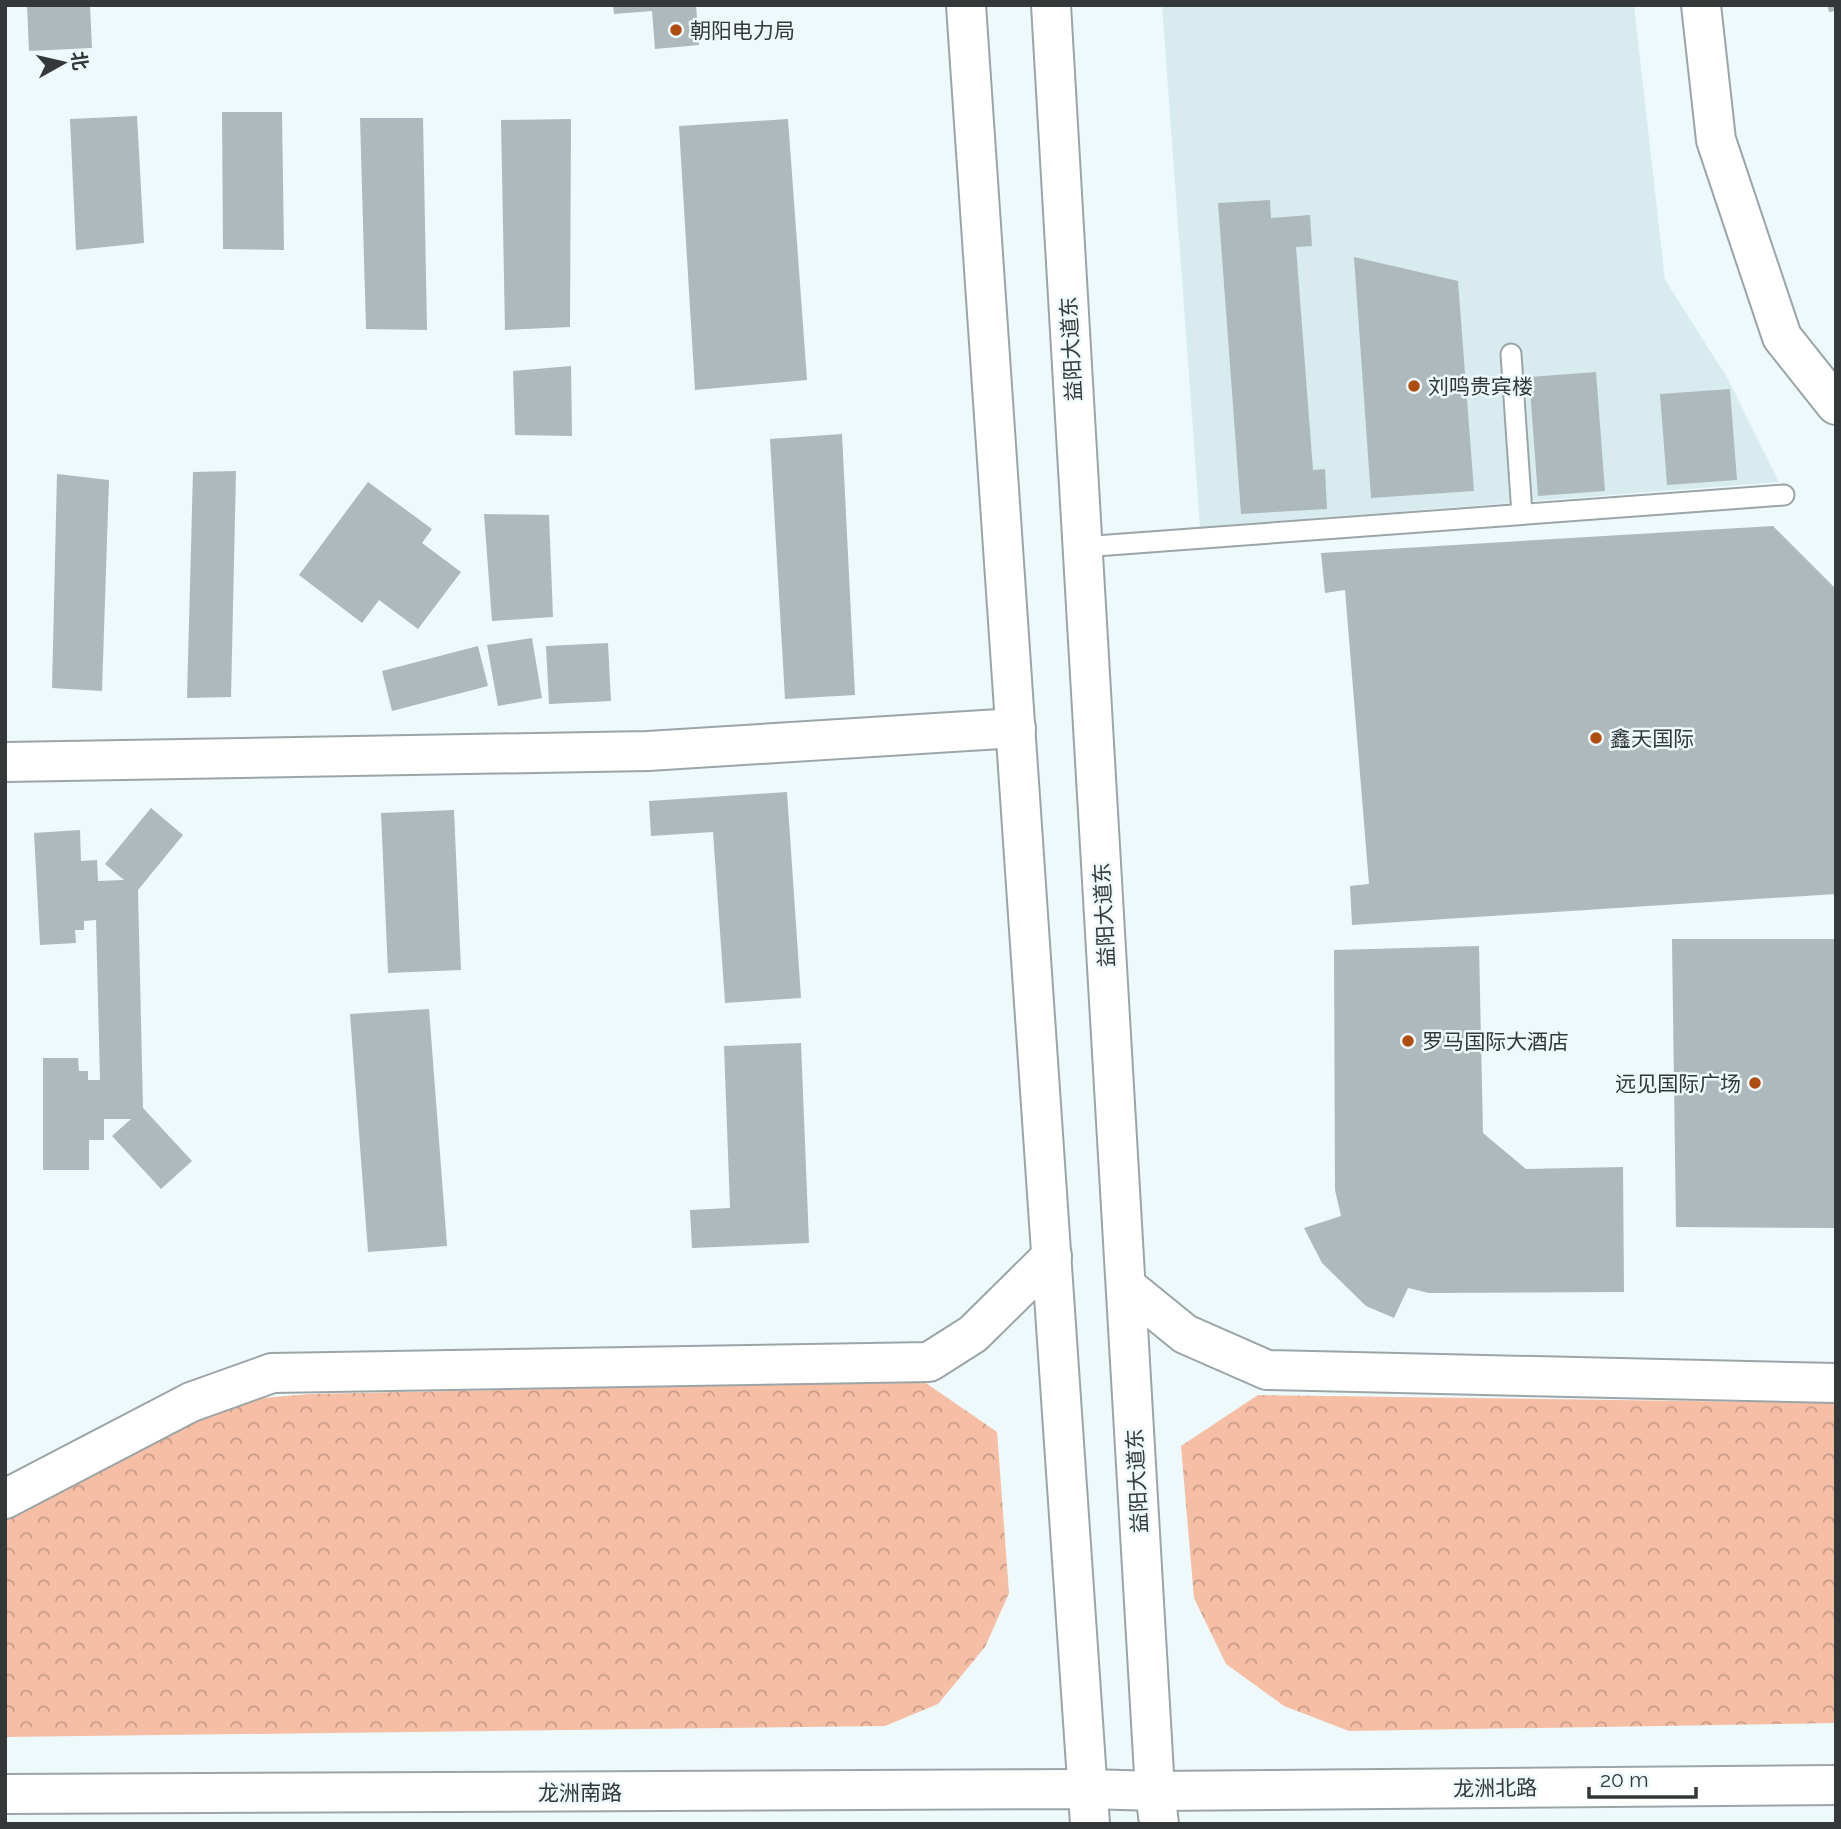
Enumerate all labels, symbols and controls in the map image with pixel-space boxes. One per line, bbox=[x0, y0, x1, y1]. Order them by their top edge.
place label: 朝阳电力局 bbox=[690, 18, 795, 43]
marker: 朝阳电力局 bbox=[668, 22, 684, 38]
north arrow bbox=[28, 28, 98, 98]
text: 北 bbox=[68, 50, 92, 72]
street label: 益阳大道东 bbox=[1056, 296, 1086, 402]
place label: 刘鸣贵宾楼 bbox=[1428, 374, 1533, 399]
marker: 刘鸣贵宾楼 bbox=[1406, 378, 1422, 394]
place label: 鑫天国际 bbox=[1610, 726, 1694, 751]
marker: 鑫天国际 bbox=[1588, 730, 1604, 746]
street label: 益阳大道东 bbox=[1089, 862, 1119, 968]
place label: 罗马国际大酒店 bbox=[1422, 1029, 1569, 1054]
marker: 罗马国际大酒店 bbox=[1400, 1033, 1416, 1049]
place label: 远见国际广场 bbox=[1615, 1071, 1741, 1096]
marker: 远见国际广场 bbox=[1747, 1075, 1763, 1091]
street label: 益阳大道东 bbox=[1122, 1428, 1152, 1534]
scale bar bbox=[1589, 1756, 1696, 1800]
text: 20 m bbox=[1600, 1767, 1648, 1792]
street label: 龙洲北路 bbox=[1453, 1775, 1537, 1801]
street label: 龙洲南路 bbox=[538, 1780, 622, 1805]

